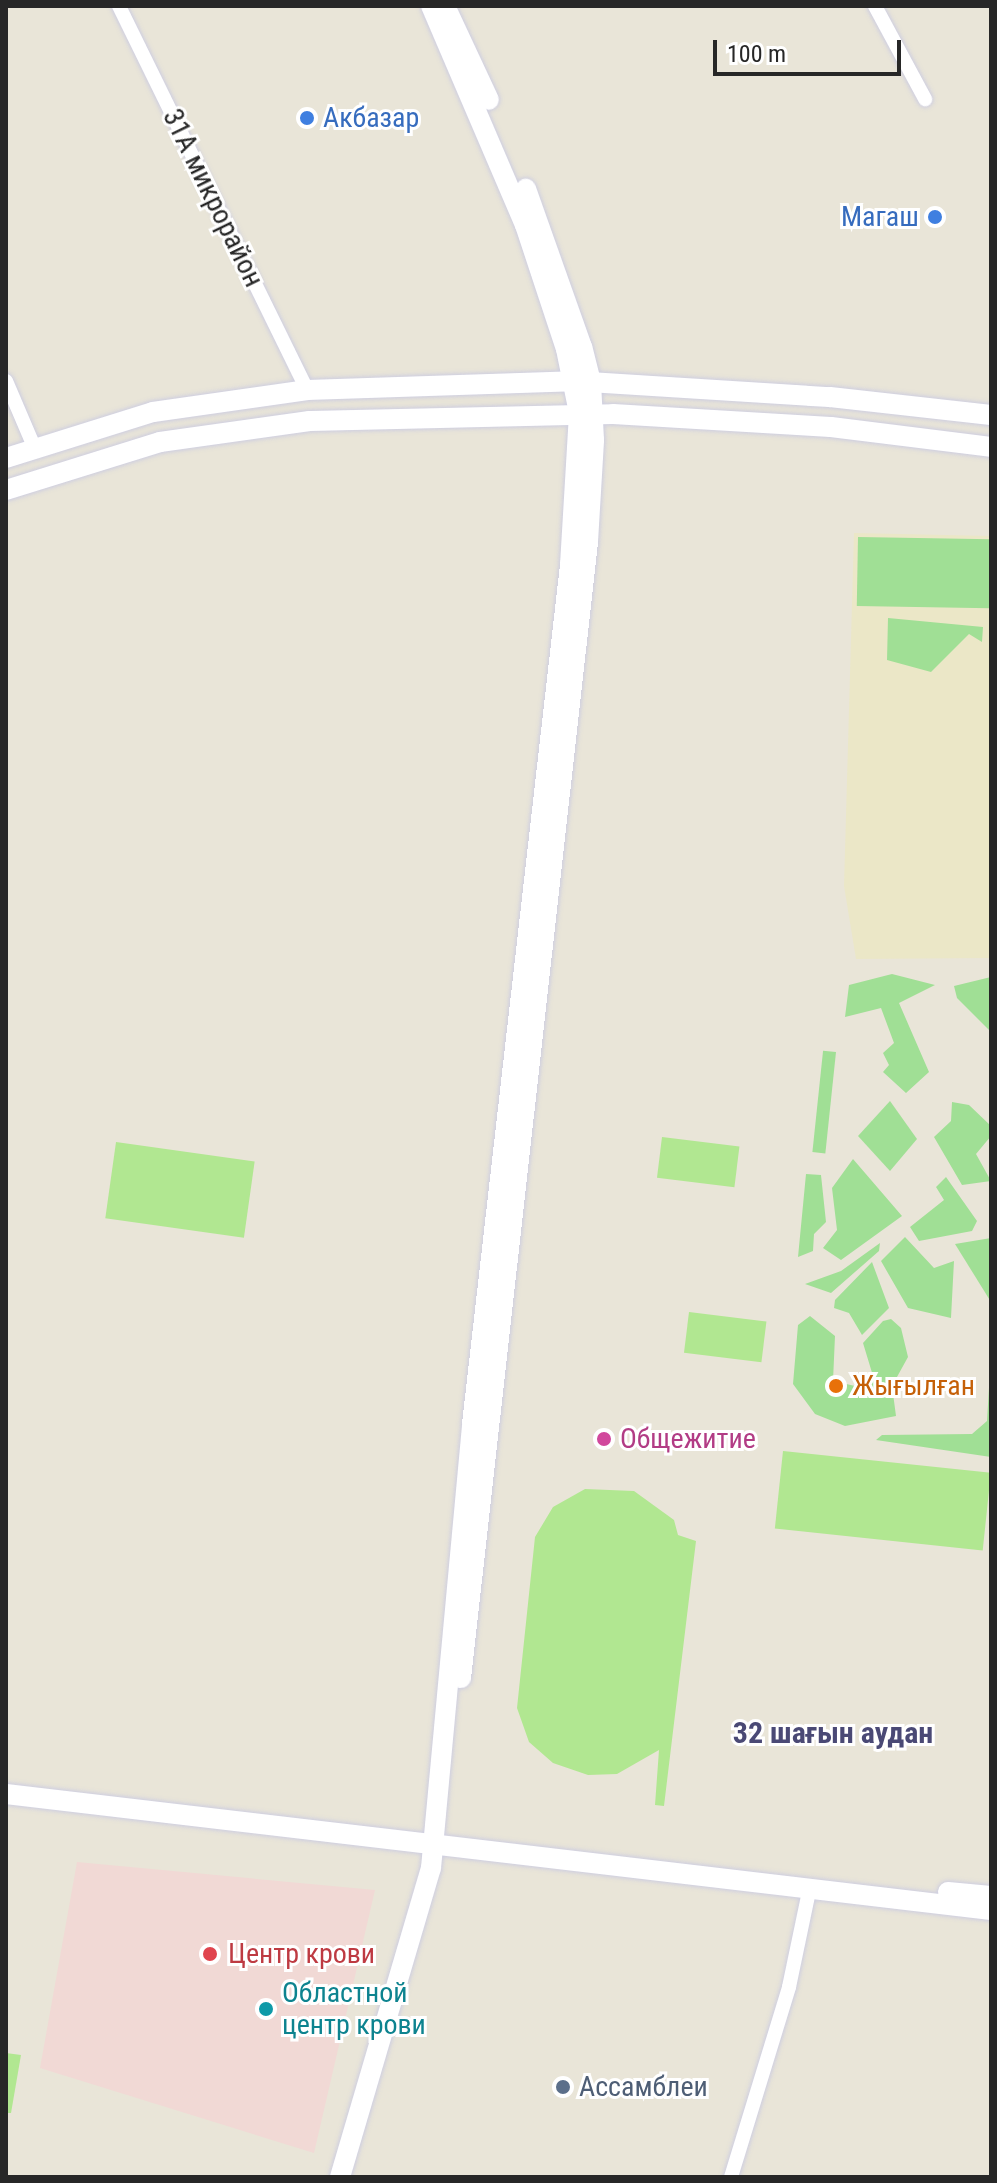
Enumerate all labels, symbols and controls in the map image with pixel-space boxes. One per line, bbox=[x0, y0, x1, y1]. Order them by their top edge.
scale bar bbox=[717, 24, 905, 74]
text: 100 m bbox=[727, 40, 786, 68]
place label: Акбазар bbox=[323, 101, 419, 135]
street label: 31А микрорайон bbox=[155, 104, 271, 292]
marker: Акбазар bbox=[298, 109, 316, 127]
place label: Магаш bbox=[841, 200, 919, 234]
marker: Магаш bbox=[926, 208, 944, 226]
place label: Жығылған bbox=[852, 1369, 975, 1403]
marker: Жығылған bbox=[827, 1377, 845, 1395]
place label: Общежитие bbox=[620, 1422, 756, 1456]
marker: Общежитие bbox=[595, 1430, 613, 1448]
district label: 32 шағын аудан bbox=[733, 1715, 933, 1751]
place label: Центр крови bbox=[228, 1937, 375, 1971]
marker: Центр крови bbox=[199, 1943, 221, 1965]
place label: Областной центр крови bbox=[282, 1976, 426, 2042]
marker: Областной центр крови bbox=[257, 2000, 275, 2018]
place label: Ассамблеи bbox=[579, 2070, 708, 2104]
marker: Ассамблеи bbox=[554, 2078, 572, 2096]

